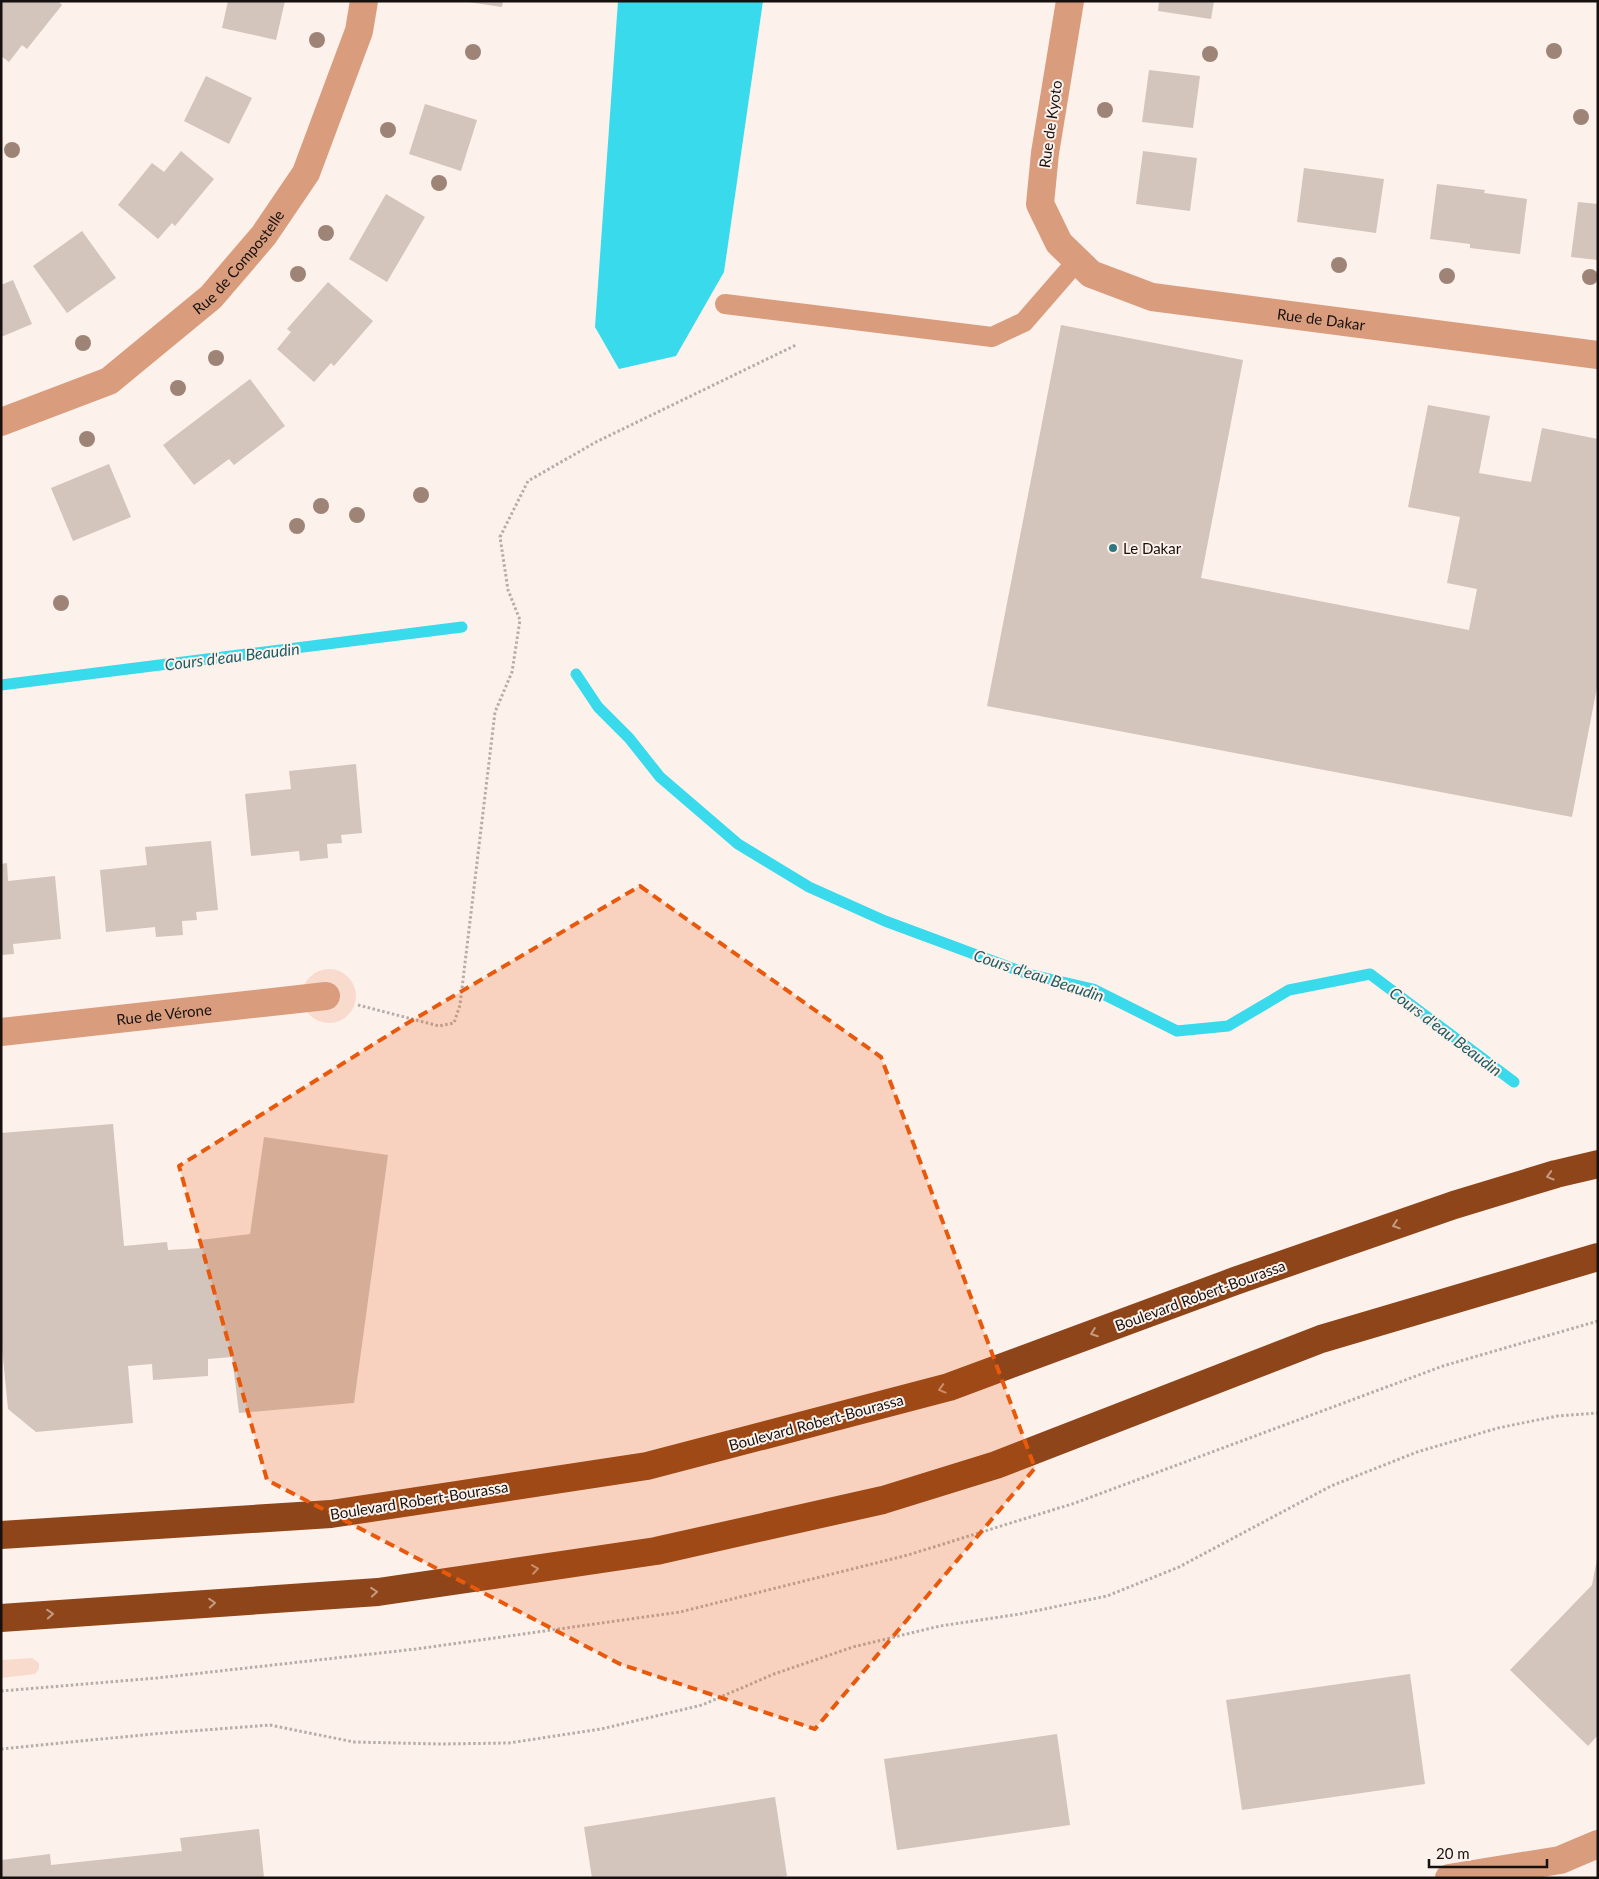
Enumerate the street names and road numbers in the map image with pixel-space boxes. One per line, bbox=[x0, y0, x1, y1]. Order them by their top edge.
street label: Rue de Kyoto bbox=[1035, 79, 1065, 169]
street label: Rue de Compostelle bbox=[189, 206, 288, 318]
street label: Rue de Dakar bbox=[1276, 304, 1367, 334]
street label: Rue de Vérone bbox=[115, 1000, 213, 1028]
street label: Boulevard Robert-Bourassa bbox=[1112, 1256, 1288, 1334]
street label: Boulevard Robert-Bourassa bbox=[727, 1390, 905, 1454]
street label: Boulevard Robert-Bourassa bbox=[329, 1477, 509, 1523]

